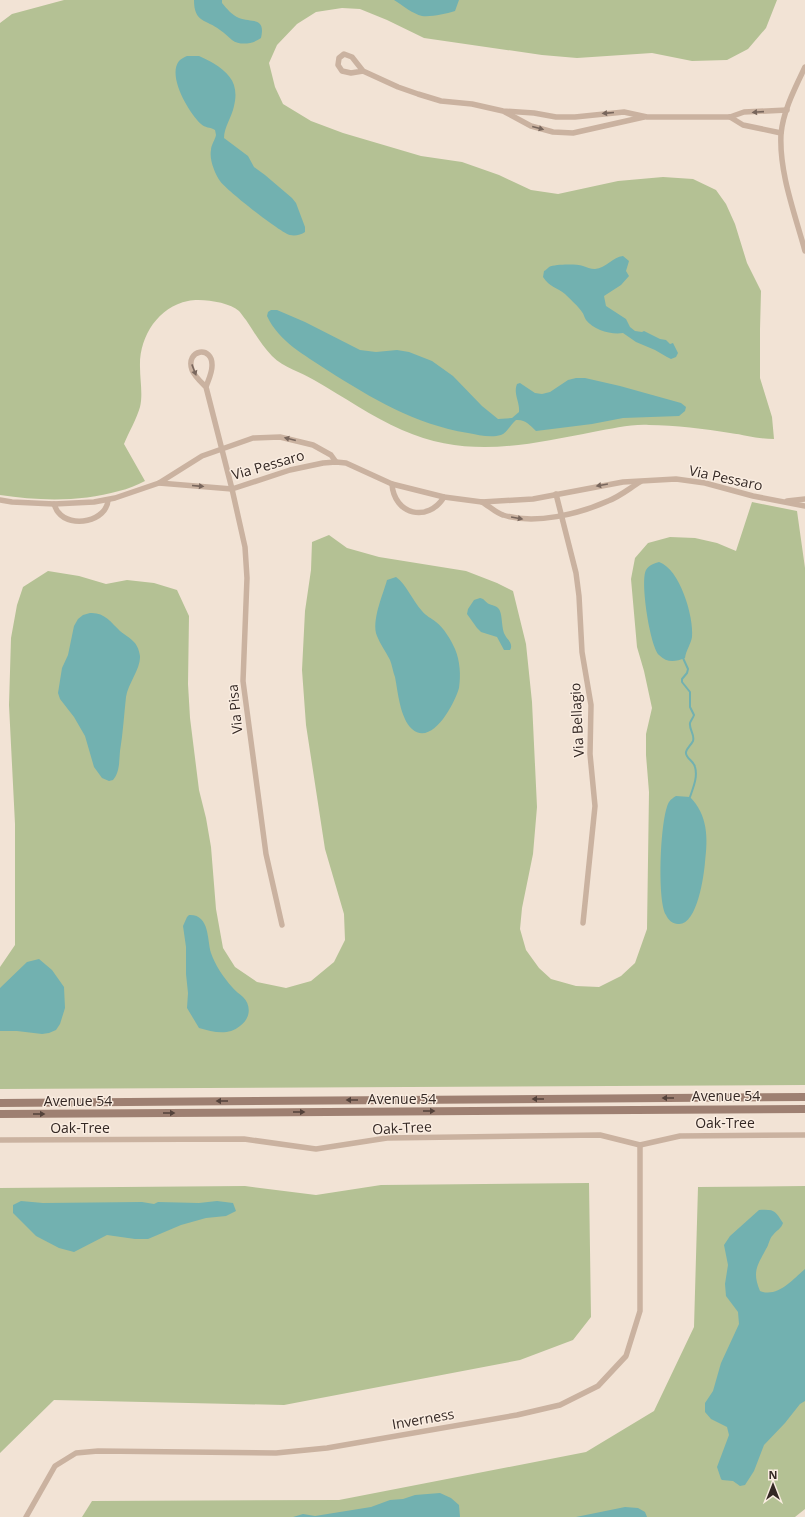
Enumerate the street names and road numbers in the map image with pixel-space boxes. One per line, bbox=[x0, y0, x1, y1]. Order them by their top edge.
street label: Via Pessaro bbox=[229, 445, 306, 484]
street label: Via Pessaro bbox=[688, 460, 765, 495]
street label: Via Bellagio bbox=[565, 682, 588, 758]
street label: Via Pisa bbox=[222, 683, 247, 735]
street label: Avenue 54 bbox=[692, 1086, 760, 1105]
street label: Avenue 54 bbox=[368, 1089, 436, 1108]
street label: Avenue 54 bbox=[44, 1091, 112, 1110]
street label: Oak-Tree bbox=[695, 1113, 755, 1132]
street label: Oak-Tree bbox=[372, 1116, 432, 1139]
street label: Oak-Tree bbox=[50, 1118, 110, 1137]
street label: Inverness bbox=[390, 1404, 456, 1433]

